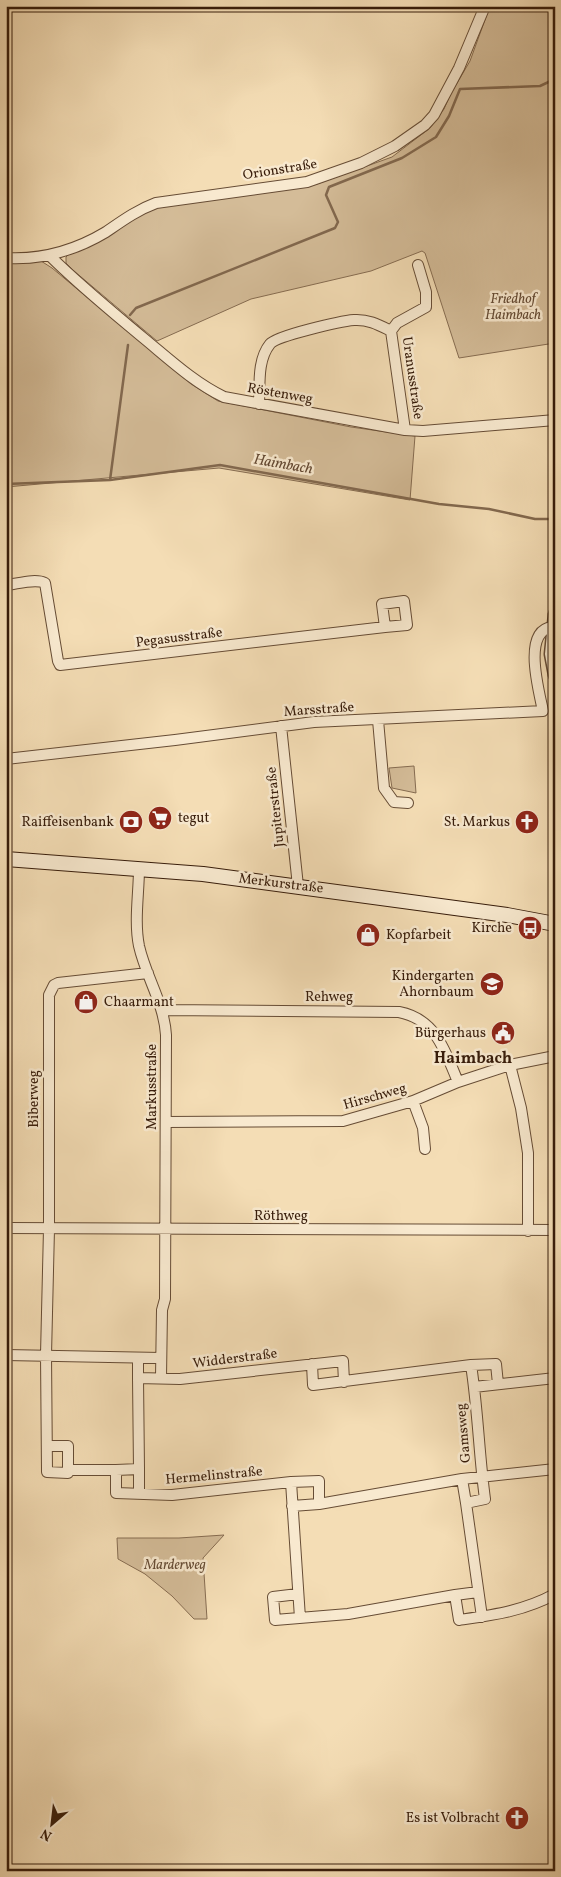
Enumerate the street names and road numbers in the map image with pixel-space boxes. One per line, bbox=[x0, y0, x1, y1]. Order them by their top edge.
street label: Orionstraße bbox=[242, 155, 319, 185]
street label: Uranusstraße bbox=[397, 335, 427, 421]
street label: Röstenweg bbox=[246, 379, 314, 409]
street label: Pegasusstraße bbox=[135, 623, 224, 653]
street label: Marsstraße bbox=[283, 698, 355, 722]
street label: Jupiterstraße bbox=[262, 765, 290, 848]
street label: Merkurstraße bbox=[237, 869, 325, 899]
street label: Rehweg bbox=[305, 988, 353, 1007]
street label: Markusstraße bbox=[143, 1044, 162, 1130]
street label: Biberweg bbox=[25, 1070, 44, 1128]
street label: Hirschweg bbox=[341, 1079, 409, 1115]
street label: Röthweg bbox=[254, 1207, 308, 1226]
street label: Widderstraße bbox=[192, 1344, 279, 1374]
street label: Gamsweg bbox=[452, 1402, 476, 1464]
street label: Hermelinstraße bbox=[165, 1462, 264, 1490]

